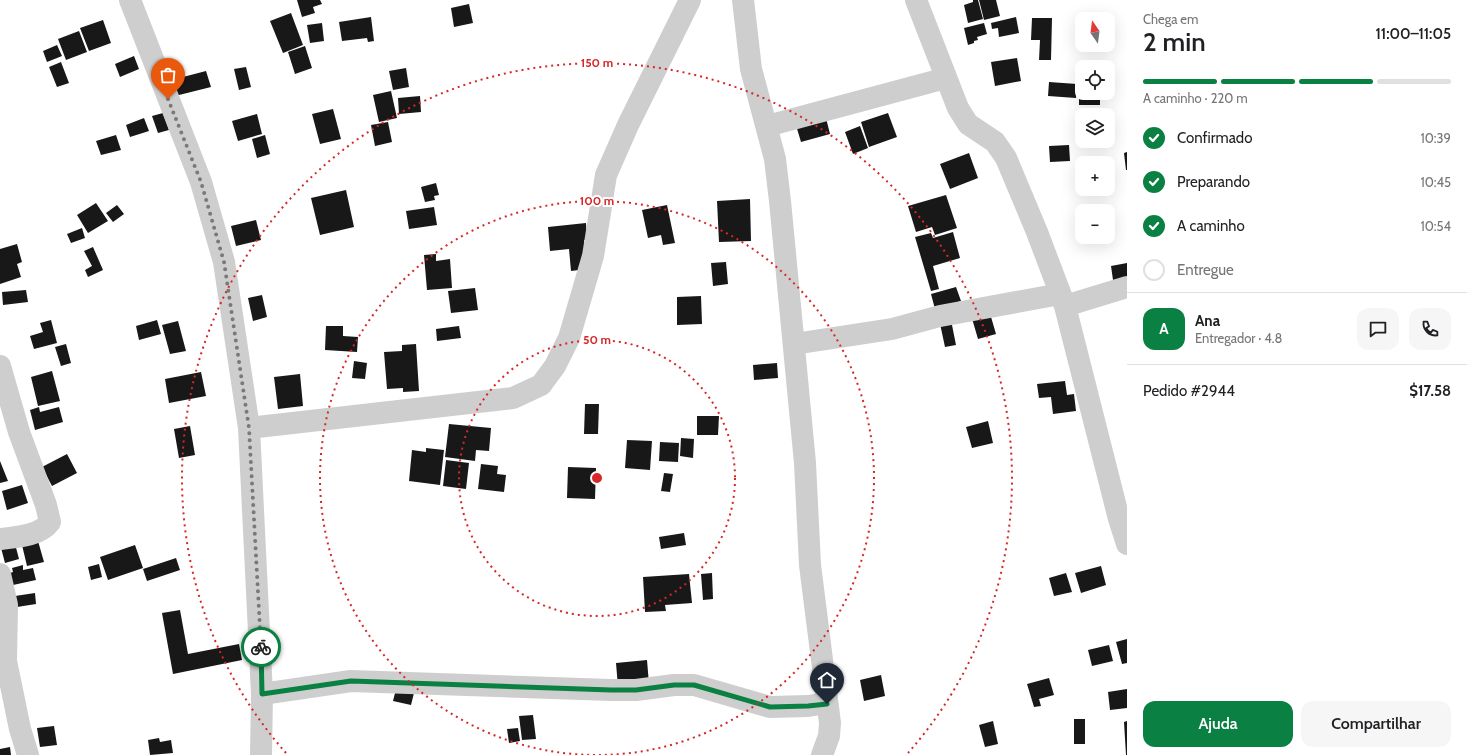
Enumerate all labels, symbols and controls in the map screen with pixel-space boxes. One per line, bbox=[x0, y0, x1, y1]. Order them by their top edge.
text: Chega em bbox=[1143, 11, 1198, 27]
north arrow bbox=[1075, 12, 1115, 52]
map controls bbox=[1075, 12, 1115, 244]
text: 11:00–11:05 bbox=[1376, 25, 1451, 43]
text: 2 min bbox=[1143, 26, 1206, 58]
text: 150 m bbox=[581, 55, 613, 70]
pin bbox=[151, 58, 185, 99]
button: locate bbox=[1075, 60, 1115, 100]
icon: bag bbox=[157, 64, 179, 86]
text: A caminho · 220 m bbox=[1143, 90, 1248, 106]
button: layers bbox=[1075, 108, 1115, 148]
icon: check bbox=[1143, 127, 1165, 149]
text: Confirmado bbox=[1177, 129, 1252, 147]
text: 10:39 bbox=[1421, 130, 1451, 146]
button: + bbox=[1075, 156, 1115, 196]
icon: check bbox=[1143, 171, 1165, 193]
text: Preparando bbox=[1177, 173, 1250, 191]
text: 10:45 bbox=[1420, 174, 1451, 190]
text: 100 m bbox=[580, 193, 614, 208]
button: − bbox=[1075, 204, 1115, 244]
icon: check bbox=[1143, 215, 1165, 237]
text: A caminho bbox=[1177, 217, 1245, 235]
text: 10:54 bbox=[1420, 218, 1451, 234]
text: Entregue bbox=[1177, 261, 1234, 279]
button: chat bbox=[1357, 308, 1399, 350]
button: phone bbox=[1409, 308, 1451, 350]
text: Ana bbox=[1195, 312, 1220, 330]
text: A bbox=[1159, 320, 1169, 338]
text: Entregador · 4.8 bbox=[1195, 330, 1282, 346]
text: 50 m bbox=[583, 332, 611, 347]
text: Pedido #2944 bbox=[1143, 382, 1235, 400]
text: $17.58 bbox=[1409, 382, 1451, 400]
centre of rings bbox=[590, 471, 604, 485]
courier bbox=[241, 627, 281, 667]
icon: bike bbox=[250, 636, 272, 658]
pin bbox=[810, 663, 844, 704]
icon: home bbox=[816, 669, 838, 691]
button: Ajuda bbox=[1143, 701, 1293, 747]
button: Compartilhar bbox=[1301, 701, 1451, 747]

